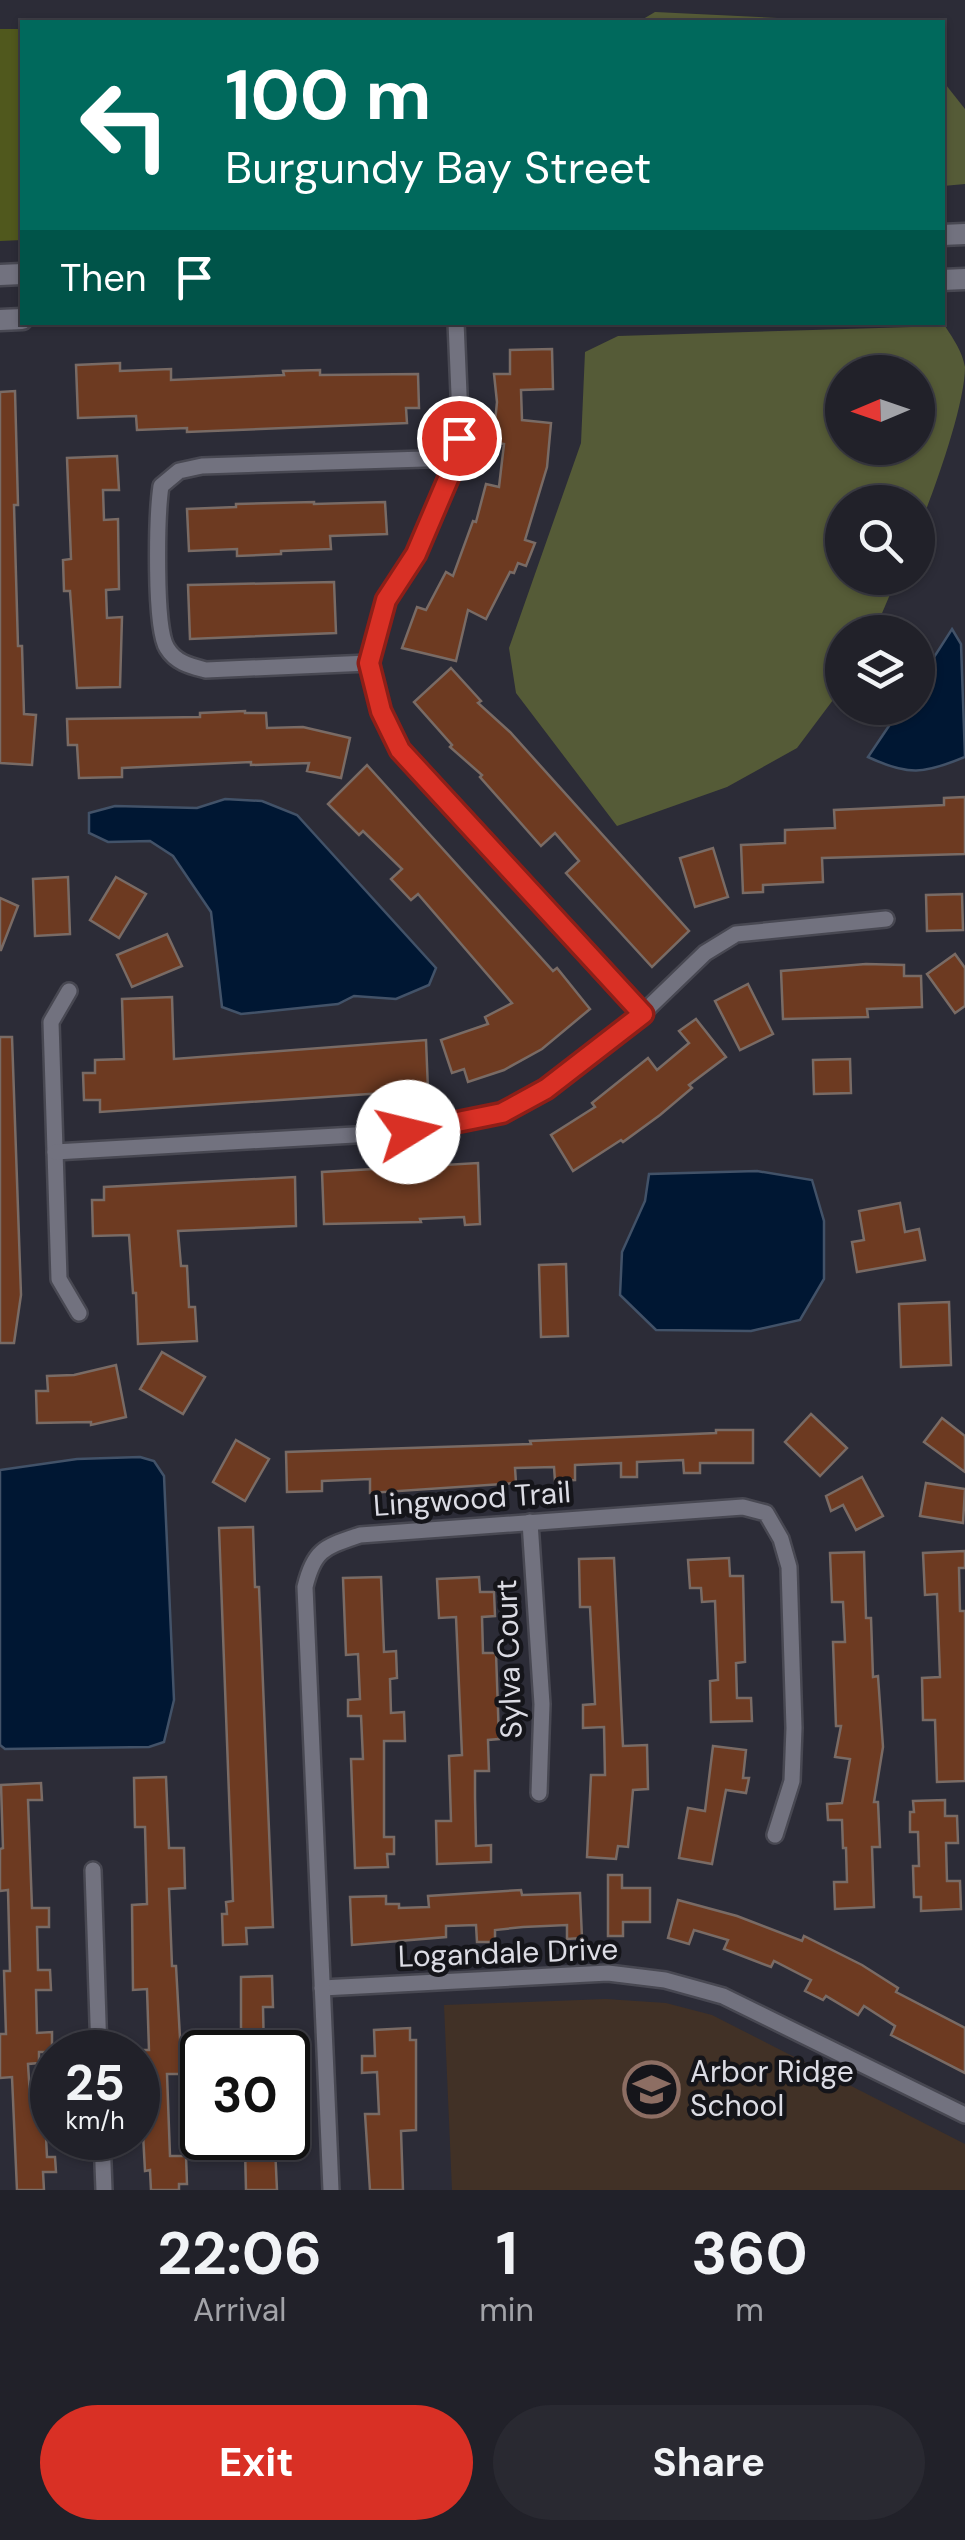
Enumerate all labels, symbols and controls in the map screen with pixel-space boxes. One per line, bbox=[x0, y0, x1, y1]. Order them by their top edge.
text: 100 m bbox=[225, 50, 431, 141]
icon: left bbox=[60, 60, 190, 190]
text: Burgundy Bay Street bbox=[225, 138, 651, 197]
icon: arrive bbox=[167, 250, 222, 305]
text: Then bbox=[60, 253, 147, 303]
north arrow bbox=[825, 355, 935, 465]
map controls bbox=[825, 355, 935, 725]
pin bbox=[417, 396, 502, 481]
icon: arrive bbox=[432, 411, 487, 466]
button: search bbox=[825, 485, 935, 595]
button: layers bbox=[825, 615, 935, 725]
position arrow bbox=[356, 1080, 460, 1184]
street label: Lingwood Trail bbox=[372, 1472, 572, 1525]
street label: Sylva Court bbox=[486, 1579, 531, 1739]
street label: Logandale Drive bbox=[397, 1929, 619, 1976]
speed limit sign: 30 bbox=[180, 2030, 310, 2160]
text: 25 bbox=[65, 2050, 125, 2116]
place label: Arbor Ridge School bbox=[690, 2052, 854, 2125]
school or university icon: Arbor Ridge School bbox=[621, 2059, 681, 2119]
text: km/h bbox=[65, 2104, 125, 2137]
text: 22:06 bbox=[157, 2214, 322, 2293]
text: 1 bbox=[496, 2214, 518, 2293]
text: 360 bbox=[691, 2214, 808, 2293]
text: Arrival bbox=[193, 2289, 286, 2331]
text: min bbox=[479, 2289, 534, 2331]
text: m bbox=[735, 2289, 764, 2331]
button: Exit bbox=[40, 2405, 473, 2520]
button: Share bbox=[493, 2405, 925, 2520]

